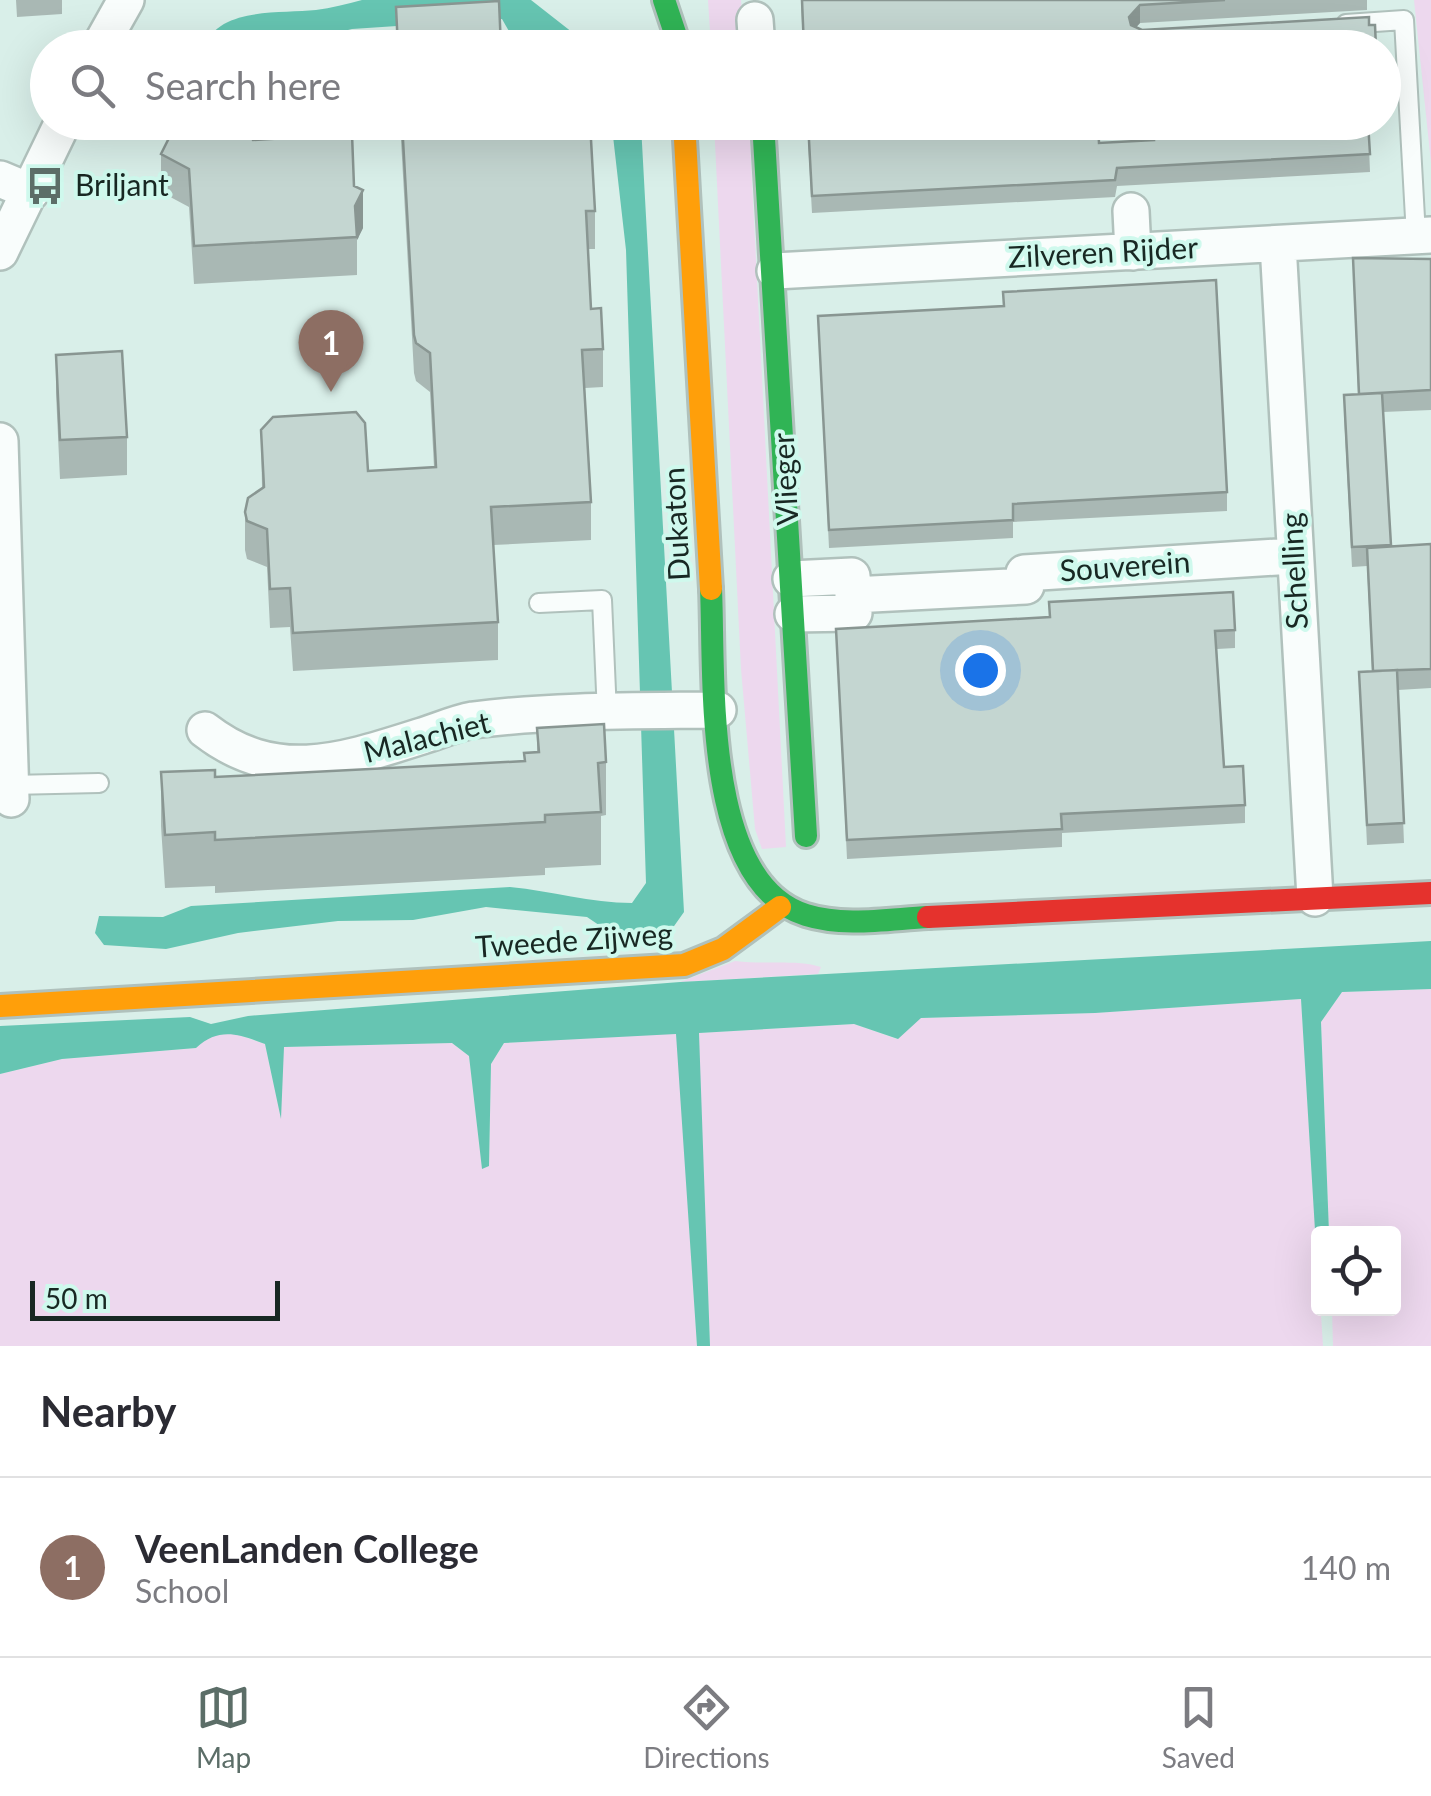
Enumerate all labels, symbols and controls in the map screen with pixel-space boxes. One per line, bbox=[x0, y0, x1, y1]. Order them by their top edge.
search box bbox=[30, 30, 1401, 140]
icon: search bbox=[65, 58, 120, 113]
text: Search here bbox=[145, 62, 341, 108]
bus stop icon: Briljant bbox=[24, 165, 66, 207]
place label: Briljant bbox=[75, 166, 169, 202]
street label: Zilveren Rijder bbox=[1007, 228, 1199, 274]
pin: 1 bbox=[298, 310, 364, 392]
street label: Vlieger bbox=[764, 432, 804, 526]
street label: Dukaton bbox=[654, 466, 696, 582]
street label: Schelling bbox=[1272, 512, 1314, 630]
street label: Souverein bbox=[1058, 542, 1191, 588]
your location bbox=[955, 645, 1006, 696]
street label: Malachiet bbox=[360, 703, 494, 769]
street label: Tweede Zijweg bbox=[474, 914, 674, 964]
map controls bbox=[1311, 1226, 1401, 1316]
button: locate bbox=[1311, 1226, 1401, 1316]
scale bar bbox=[30, 1276, 280, 1320]
text: 50 m bbox=[45, 1281, 108, 1315]
text: Nearby bbox=[40, 1386, 177, 1436]
text: VeenLanden College bbox=[135, 1525, 479, 1571]
text: 1 bbox=[63, 1548, 82, 1587]
text: 140 m bbox=[1301, 1548, 1391, 1587]
text: School bbox=[135, 1571, 229, 1610]
tab: Map bbox=[196, 1680, 251, 1774]
tab: Directions bbox=[643, 1680, 770, 1774]
tab: Saved bbox=[1162, 1680, 1235, 1774]

